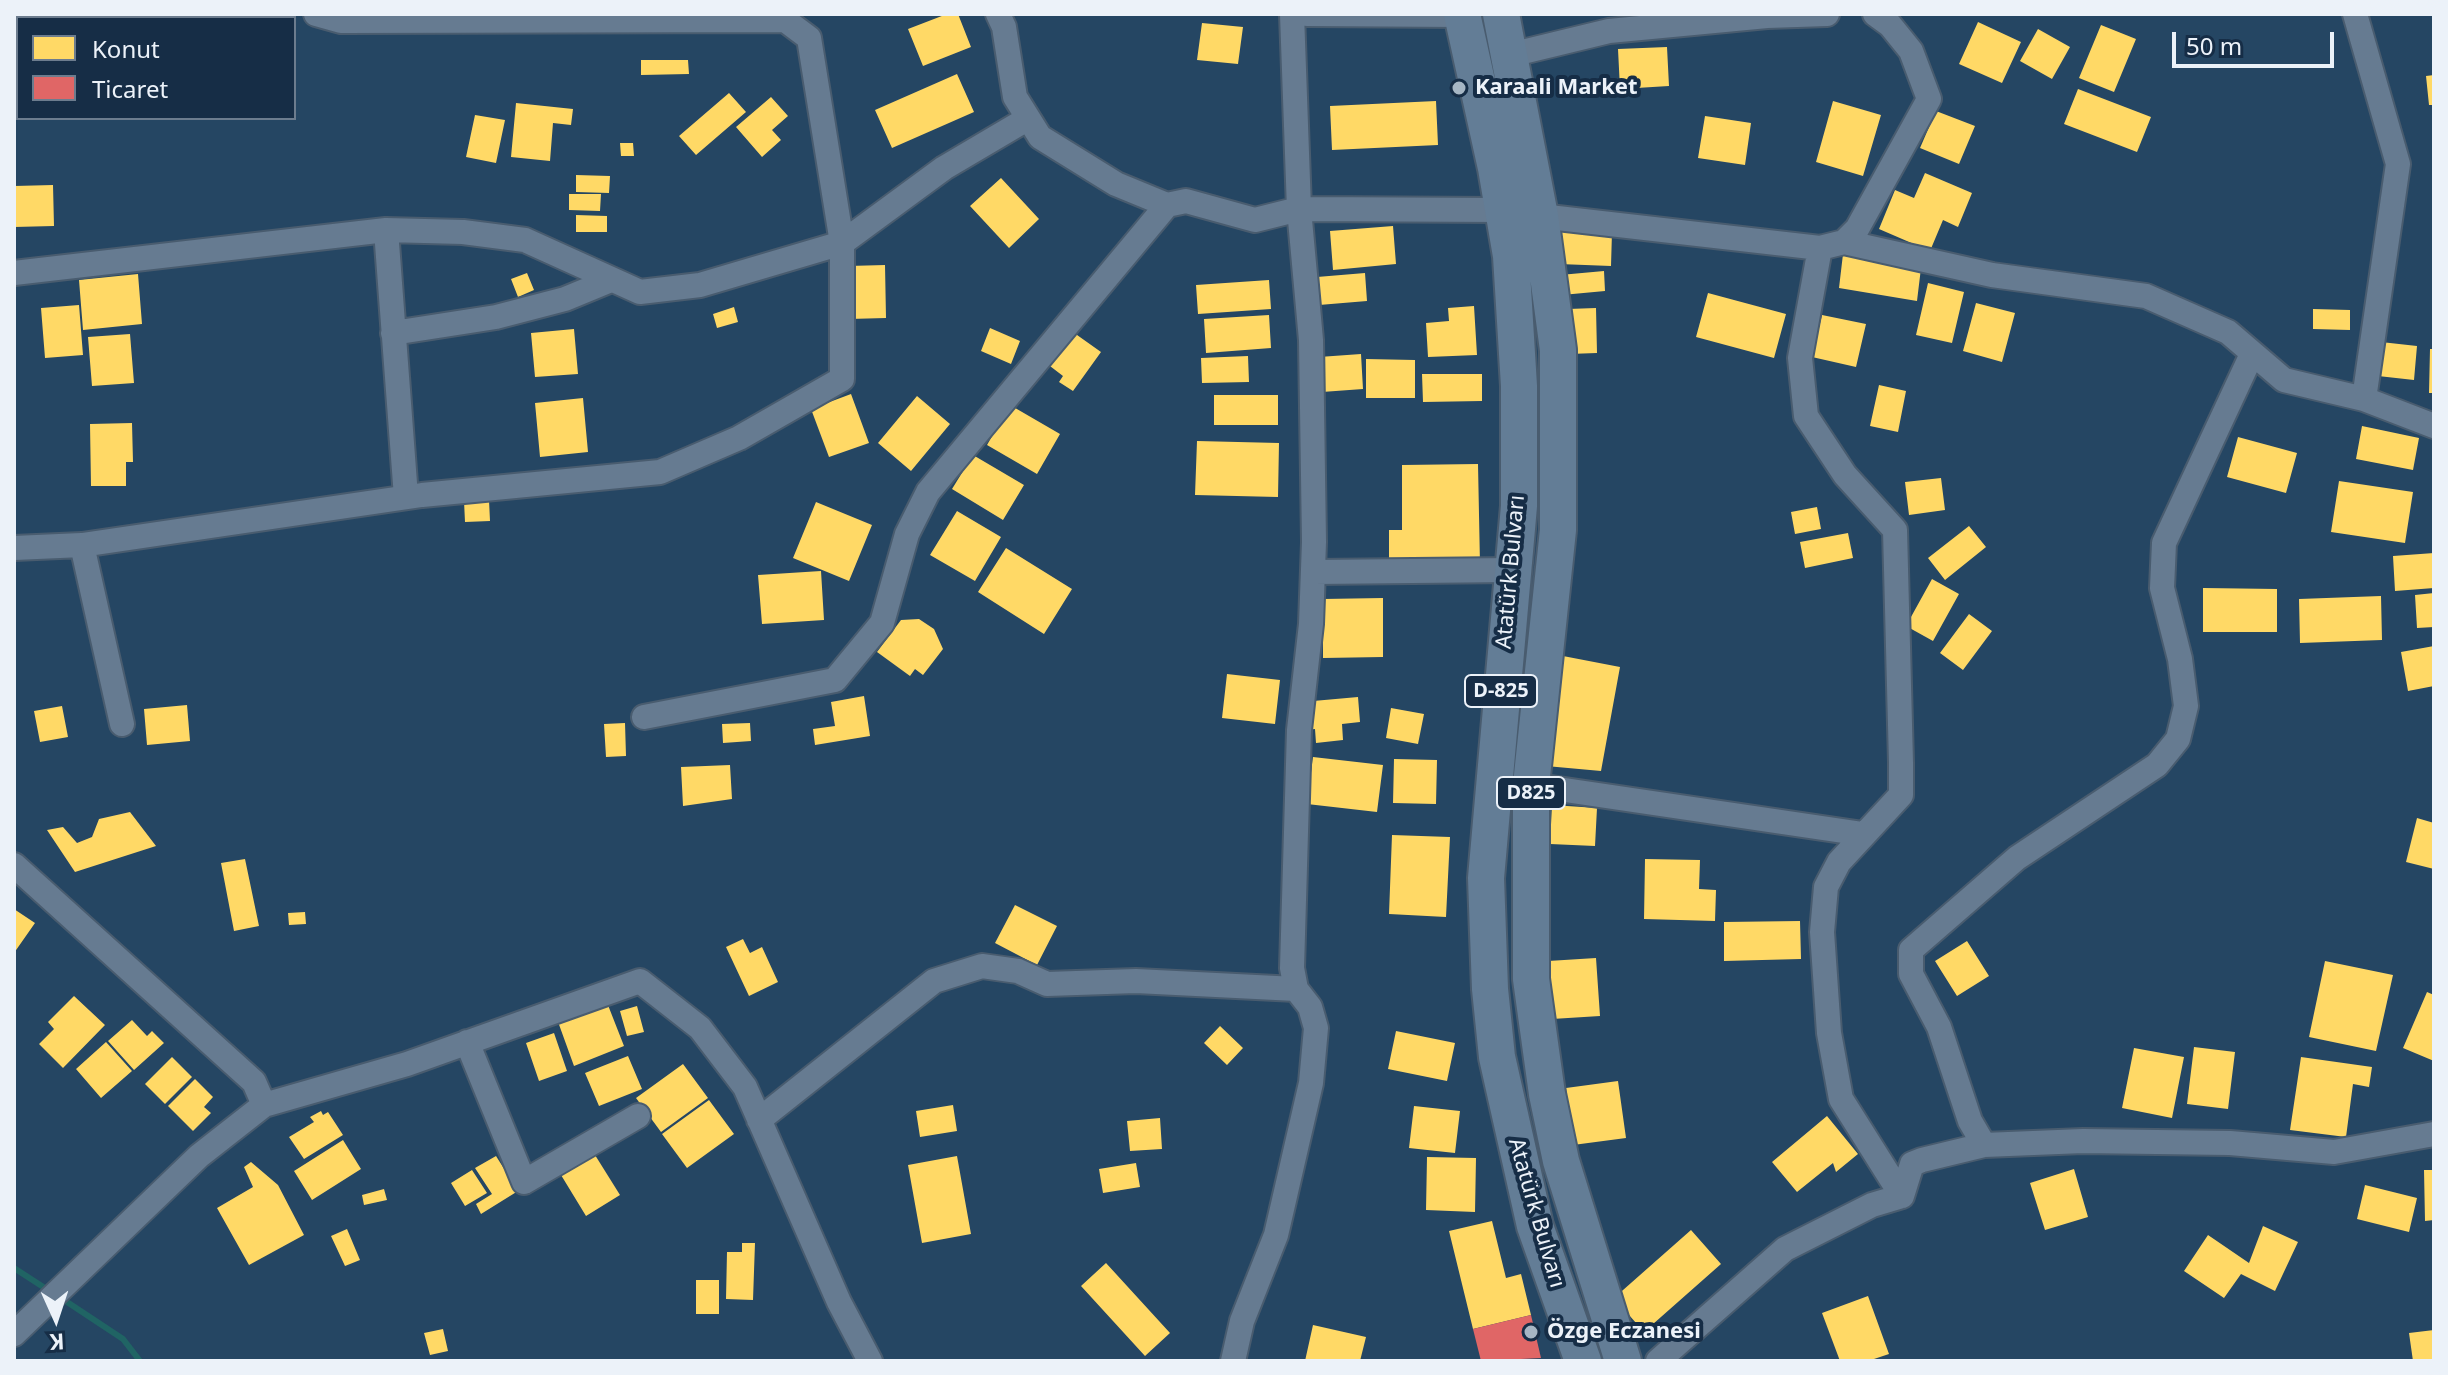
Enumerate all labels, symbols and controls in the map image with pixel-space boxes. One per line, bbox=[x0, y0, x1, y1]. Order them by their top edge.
legend bbox=[16, 16, 296, 120]
scale bar bbox=[2176, 16, 2338, 66]
text: 50 m bbox=[2186, 29, 2242, 62]
text: Konut bbox=[92, 32, 160, 65]
text: Ticaret bbox=[92, 72, 168, 105]
place label: Karaali Market bbox=[1475, 75, 1637, 101]
marker: Karaali Market bbox=[1450, 79, 1468, 97]
street label: Atatürk Bulvarı bbox=[1491, 494, 1531, 650]
road number: D-825 bbox=[1465, 675, 1537, 707]
road number: D825 bbox=[1497, 777, 1565, 809]
street label: Atatürk Bulvarı bbox=[1502, 1135, 1570, 1291]
north arrow bbox=[16, 1279, 96, 1359]
place label: Özge Eczanesi bbox=[1547, 1319, 1701, 1345]
marker: Özge Eczanesi bbox=[1522, 1323, 1540, 1341]
text: K bbox=[49, 1328, 65, 1358]

